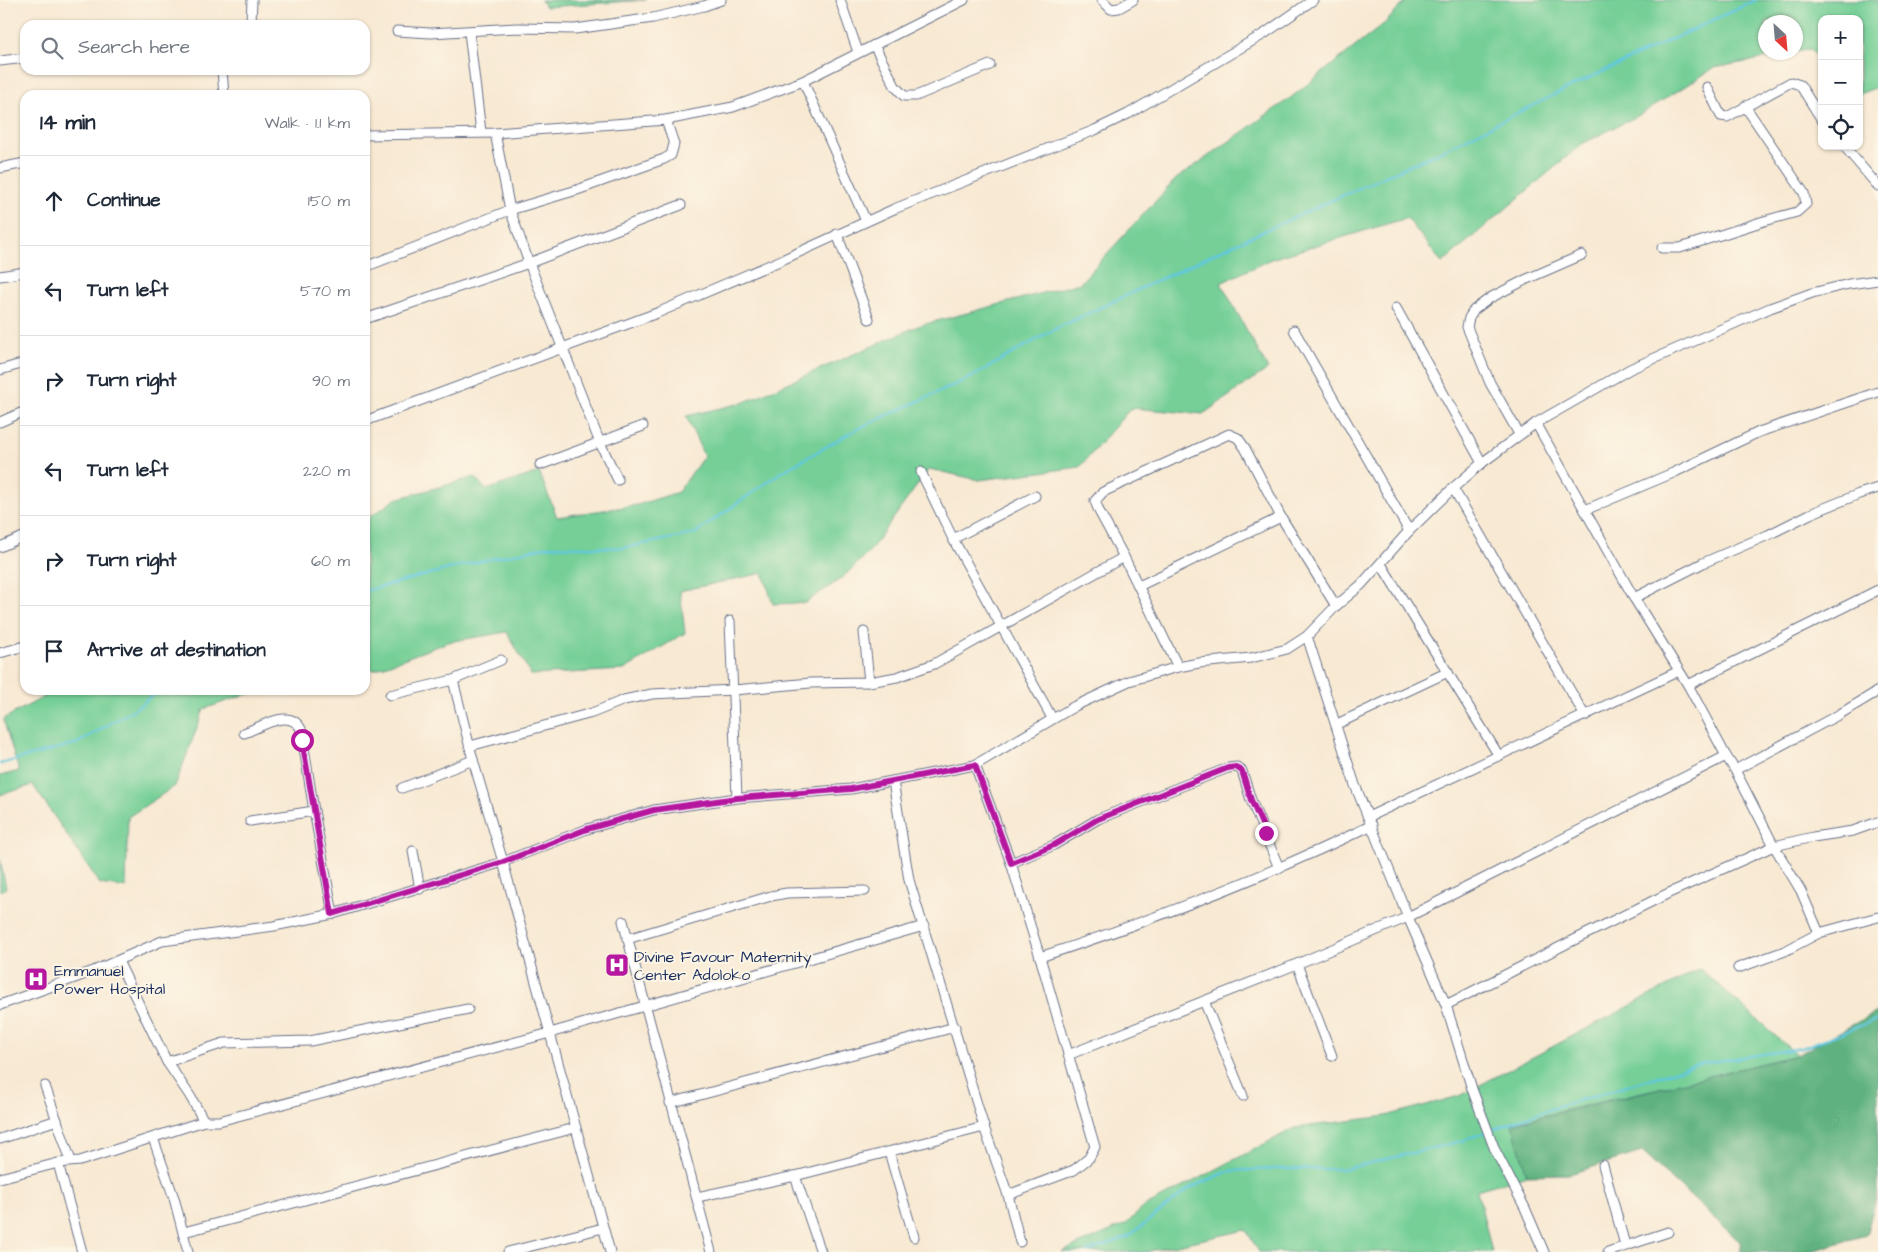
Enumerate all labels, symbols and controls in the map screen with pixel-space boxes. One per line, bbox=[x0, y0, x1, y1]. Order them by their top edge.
north arrow bbox=[1758, 15, 1803, 60]
map controls bbox=[1818, 15, 1863, 150]
button: + bbox=[1818, 15, 1863, 60]
search box bbox=[20, 20, 370, 75]
icon: search bbox=[38, 34, 66, 62]
text: Search here bbox=[78, 34, 190, 61]
button: − bbox=[1818, 60, 1863, 105]
button: locate bbox=[1818, 105, 1863, 150]
text: 14 min bbox=[40, 108, 95, 137]
text: Walk · 1.1 km bbox=[264, 112, 350, 134]
icon: ahead bbox=[40, 187, 68, 215]
text: Continue bbox=[87, 187, 161, 214]
text: 150 m bbox=[308, 190, 350, 212]
icon: left bbox=[40, 277, 68, 305]
text: Turn left bbox=[87, 277, 168, 304]
text: 570 m bbox=[300, 280, 350, 302]
icon: right bbox=[40, 367, 68, 395]
text: Turn right bbox=[87, 367, 176, 394]
text: 90 m bbox=[312, 370, 350, 392]
icon: left bbox=[40, 457, 68, 485]
text: Turn left bbox=[87, 457, 168, 484]
text: 220 m bbox=[303, 460, 350, 482]
icon: right bbox=[40, 547, 68, 575]
text: Turn right bbox=[87, 547, 176, 574]
text: 60 m bbox=[311, 550, 350, 572]
icon: arrive bbox=[40, 637, 68, 665]
text: Arrive at destination bbox=[87, 637, 266, 664]
route start bbox=[291, 729, 314, 752]
route end bbox=[1255, 822, 1278, 845]
place label: Divine Favour Maternity Center Adoloko bbox=[634, 946, 812, 986]
hospital icon: Divine Favour Maternity Center Adoloko bbox=[604, 952, 630, 978]
place label: Emmanuel Power Hospital bbox=[54, 960, 165, 1000]
hospital icon: Emmanuel Power Hospital bbox=[23, 966, 49, 992]

